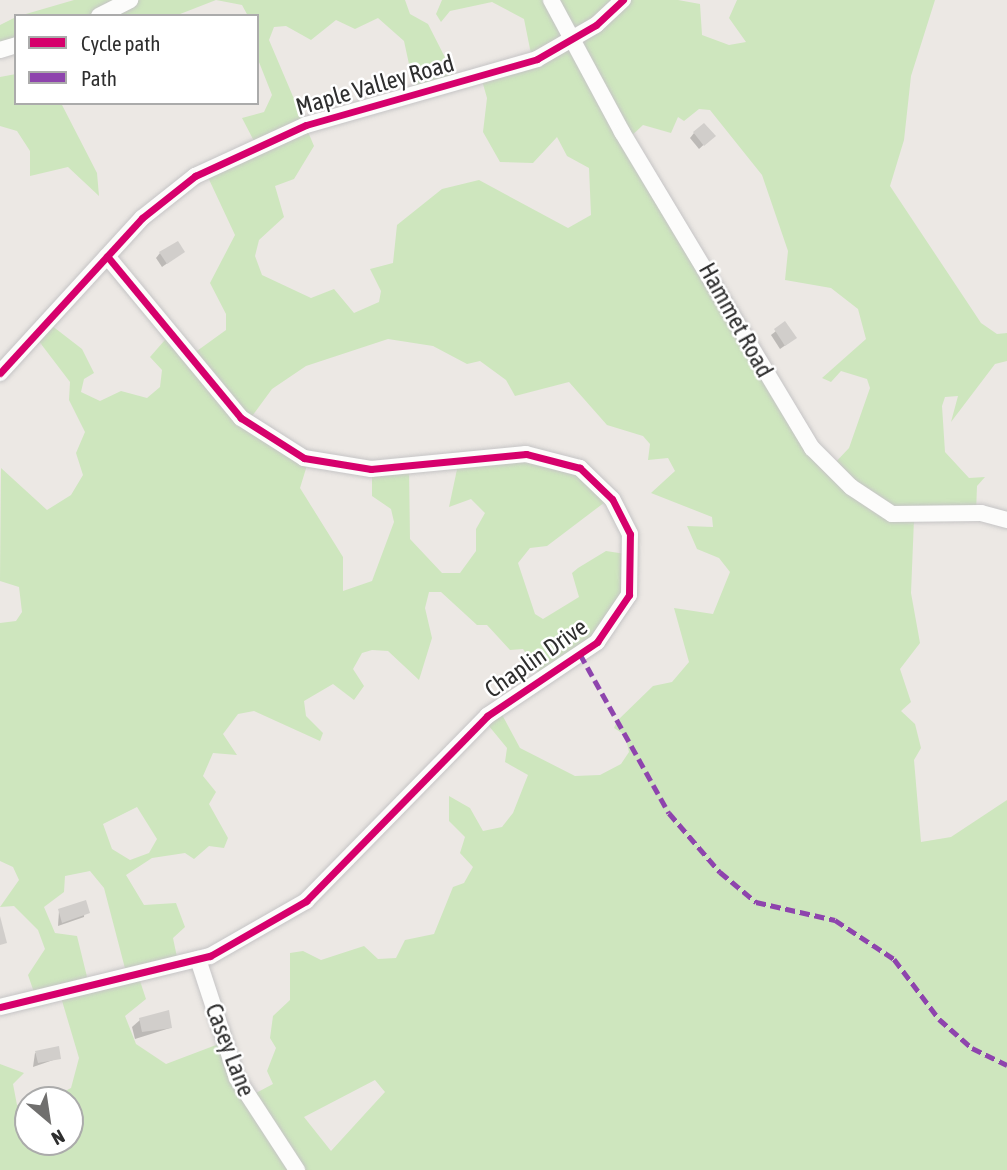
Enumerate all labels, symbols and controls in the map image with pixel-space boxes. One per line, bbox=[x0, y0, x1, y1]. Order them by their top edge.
legend bbox=[14, 14, 259, 105]
text: Cycle path bbox=[81, 31, 160, 55]
street label: Maple Valley Road bbox=[293, 49, 457, 121]
text: Path bbox=[81, 66, 117, 90]
street label: Hammet Road bbox=[693, 258, 779, 382]
street label: Chaplin Drive bbox=[479, 612, 593, 704]
street label: Casey Lane bbox=[199, 999, 261, 1101]
north arrow bbox=[14, 1086, 84, 1156]
text: N bbox=[48, 1125, 68, 1150]

